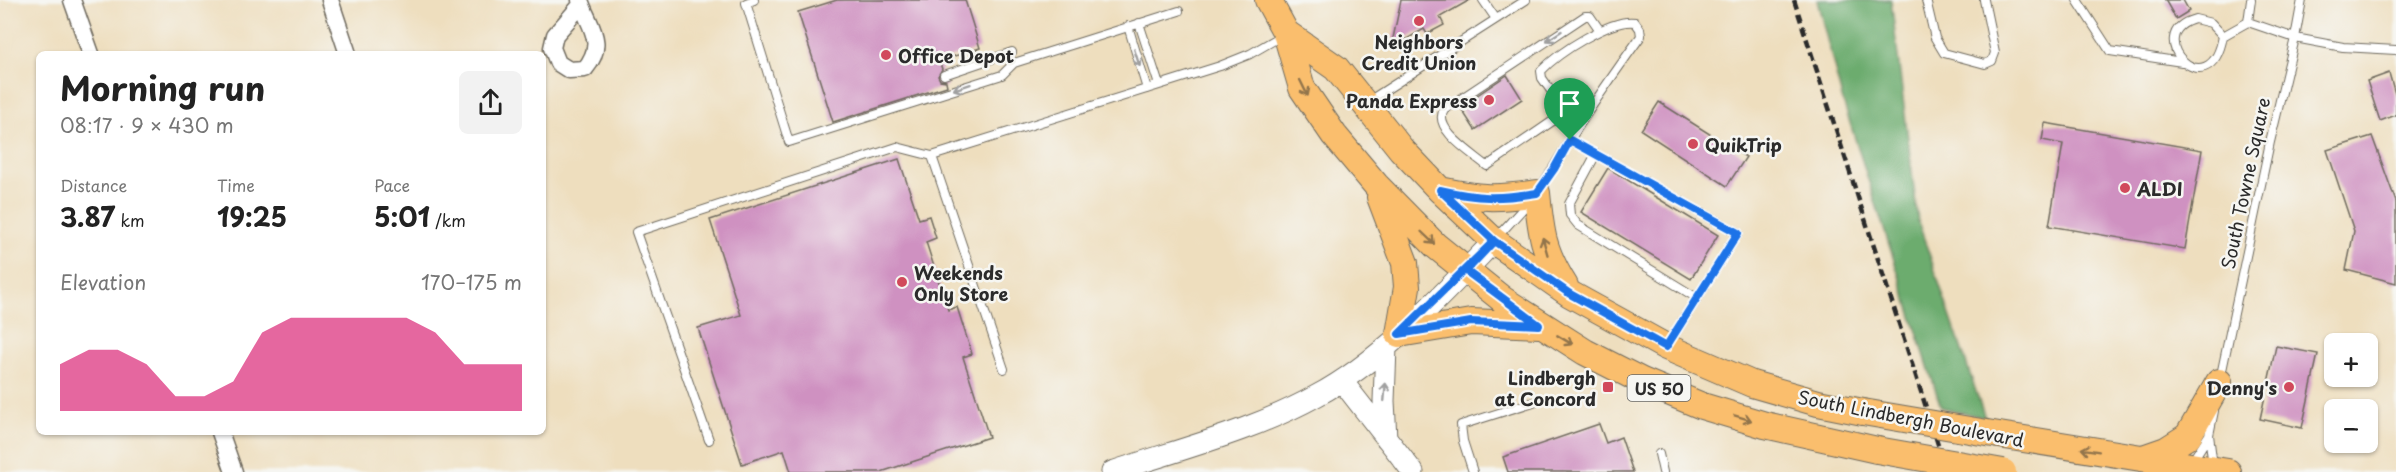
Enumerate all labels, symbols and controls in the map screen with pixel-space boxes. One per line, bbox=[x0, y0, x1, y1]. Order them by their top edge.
marker: Neighbors Credit Union bbox=[1412, 14, 1426, 28]
place label: Neighbors Credit Union bbox=[1362, 28, 1476, 76]
one-way arrow bbox=[1546, 31, 1563, 43]
place label: Office Depot bbox=[898, 42, 1015, 69]
marker: Office Depot bbox=[879, 48, 893, 62]
one-way arrow bbox=[1132, 48, 1143, 67]
text: Morning run bbox=[60, 62, 265, 112]
button: share bbox=[459, 71, 522, 134]
pin bbox=[1544, 78, 1595, 140]
one-way arrow bbox=[1298, 79, 1310, 97]
one-way arrow bbox=[953, 82, 972, 93]
place label: Panda Express bbox=[1346, 87, 1477, 114]
icon: arrive bbox=[1553, 87, 1586, 120]
marker: Panda Express bbox=[1482, 93, 1496, 107]
street label: South Towne Square bbox=[2214, 95, 2276, 271]
text: 08:17 · 9 × 430 m bbox=[60, 110, 234, 140]
place label: QuikTrip bbox=[1705, 131, 1782, 158]
marker: QuikTrip bbox=[1686, 137, 1700, 151]
text: Distance bbox=[60, 173, 127, 197]
text: Time bbox=[217, 173, 255, 197]
text: Pace bbox=[374, 173, 410, 197]
place label: ALDI bbox=[2136, 175, 2183, 202]
marker: ALDI bbox=[2118, 181, 2132, 195]
text: 3.87 bbox=[60, 197, 115, 236]
text: 19:25 bbox=[217, 197, 287, 236]
text: 5:01 bbox=[374, 197, 430, 236]
text: km bbox=[115, 208, 145, 232]
text: /km bbox=[430, 208, 466, 232]
one-way arrow bbox=[1420, 230, 1435, 245]
one-way arrow bbox=[1539, 237, 1550, 256]
place label: Weekends Only Store bbox=[914, 259, 1008, 307]
text: Elevation bbox=[60, 267, 146, 297]
text: 170–175 m bbox=[421, 267, 522, 297]
marker: Weekends Only Store bbox=[895, 275, 909, 289]
map controls bbox=[2324, 333, 2378, 453]
button: + bbox=[2324, 333, 2378, 387]
one-way arrow bbox=[1556, 334, 1573, 346]
place label: Lindbergh at Concord bbox=[1495, 364, 1596, 412]
place label: Denny's bbox=[2206, 374, 2277, 401]
road number: US 50 bbox=[1628, 375, 1690, 401]
marker: Lindbergh at Concord bbox=[1601, 380, 1615, 394]
marker: Denny's bbox=[2282, 380, 2296, 394]
one-way arrow bbox=[1379, 383, 1390, 403]
street label: South Lindbergh Boulevard bbox=[1796, 383, 2026, 453]
button: − bbox=[2324, 399, 2378, 453]
one-way arrow bbox=[1733, 414, 1752, 425]
one-way arrow bbox=[2081, 444, 2100, 455]

